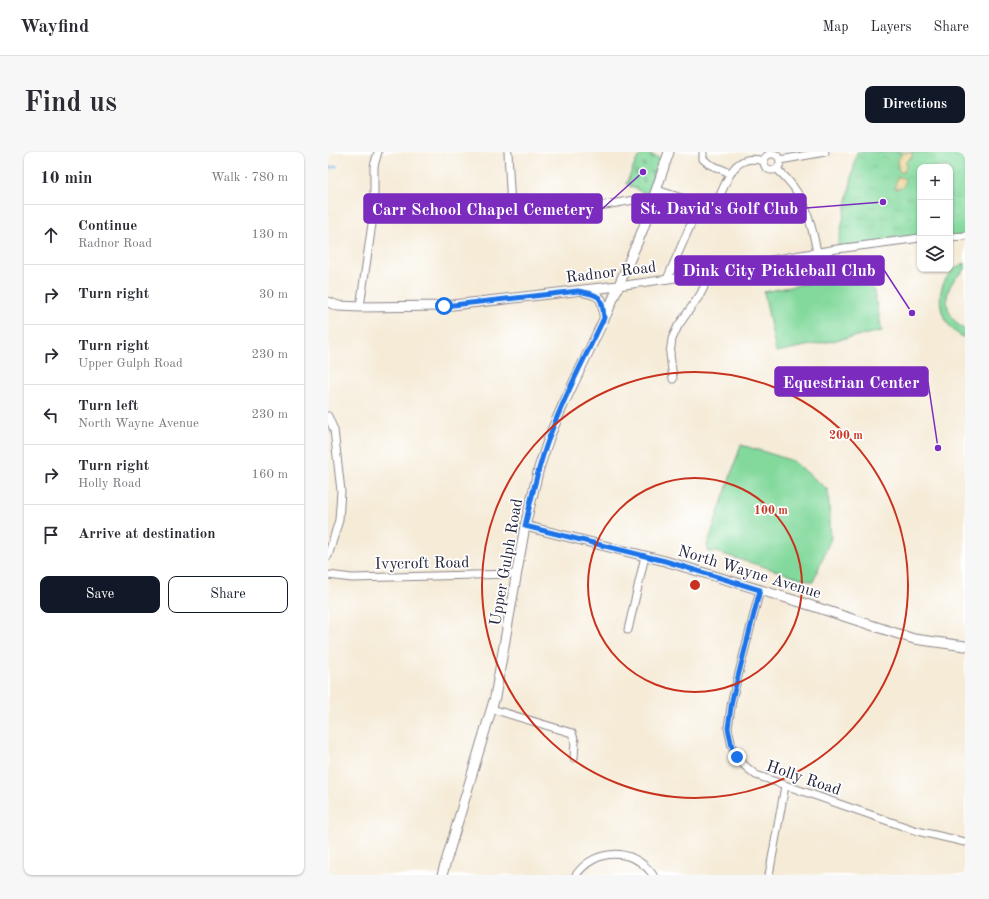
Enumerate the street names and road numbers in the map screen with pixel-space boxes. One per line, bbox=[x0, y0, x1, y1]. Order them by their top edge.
street label: Radnor Road bbox=[565, 260, 657, 286]
street label: Upper Gulph Road bbox=[488, 497, 526, 627]
street label: North Wayne Avenue bbox=[676, 544, 823, 602]
street label: Ivycroft Road bbox=[374, 555, 470, 573]
street label: Holly Road bbox=[764, 759, 843, 799]

